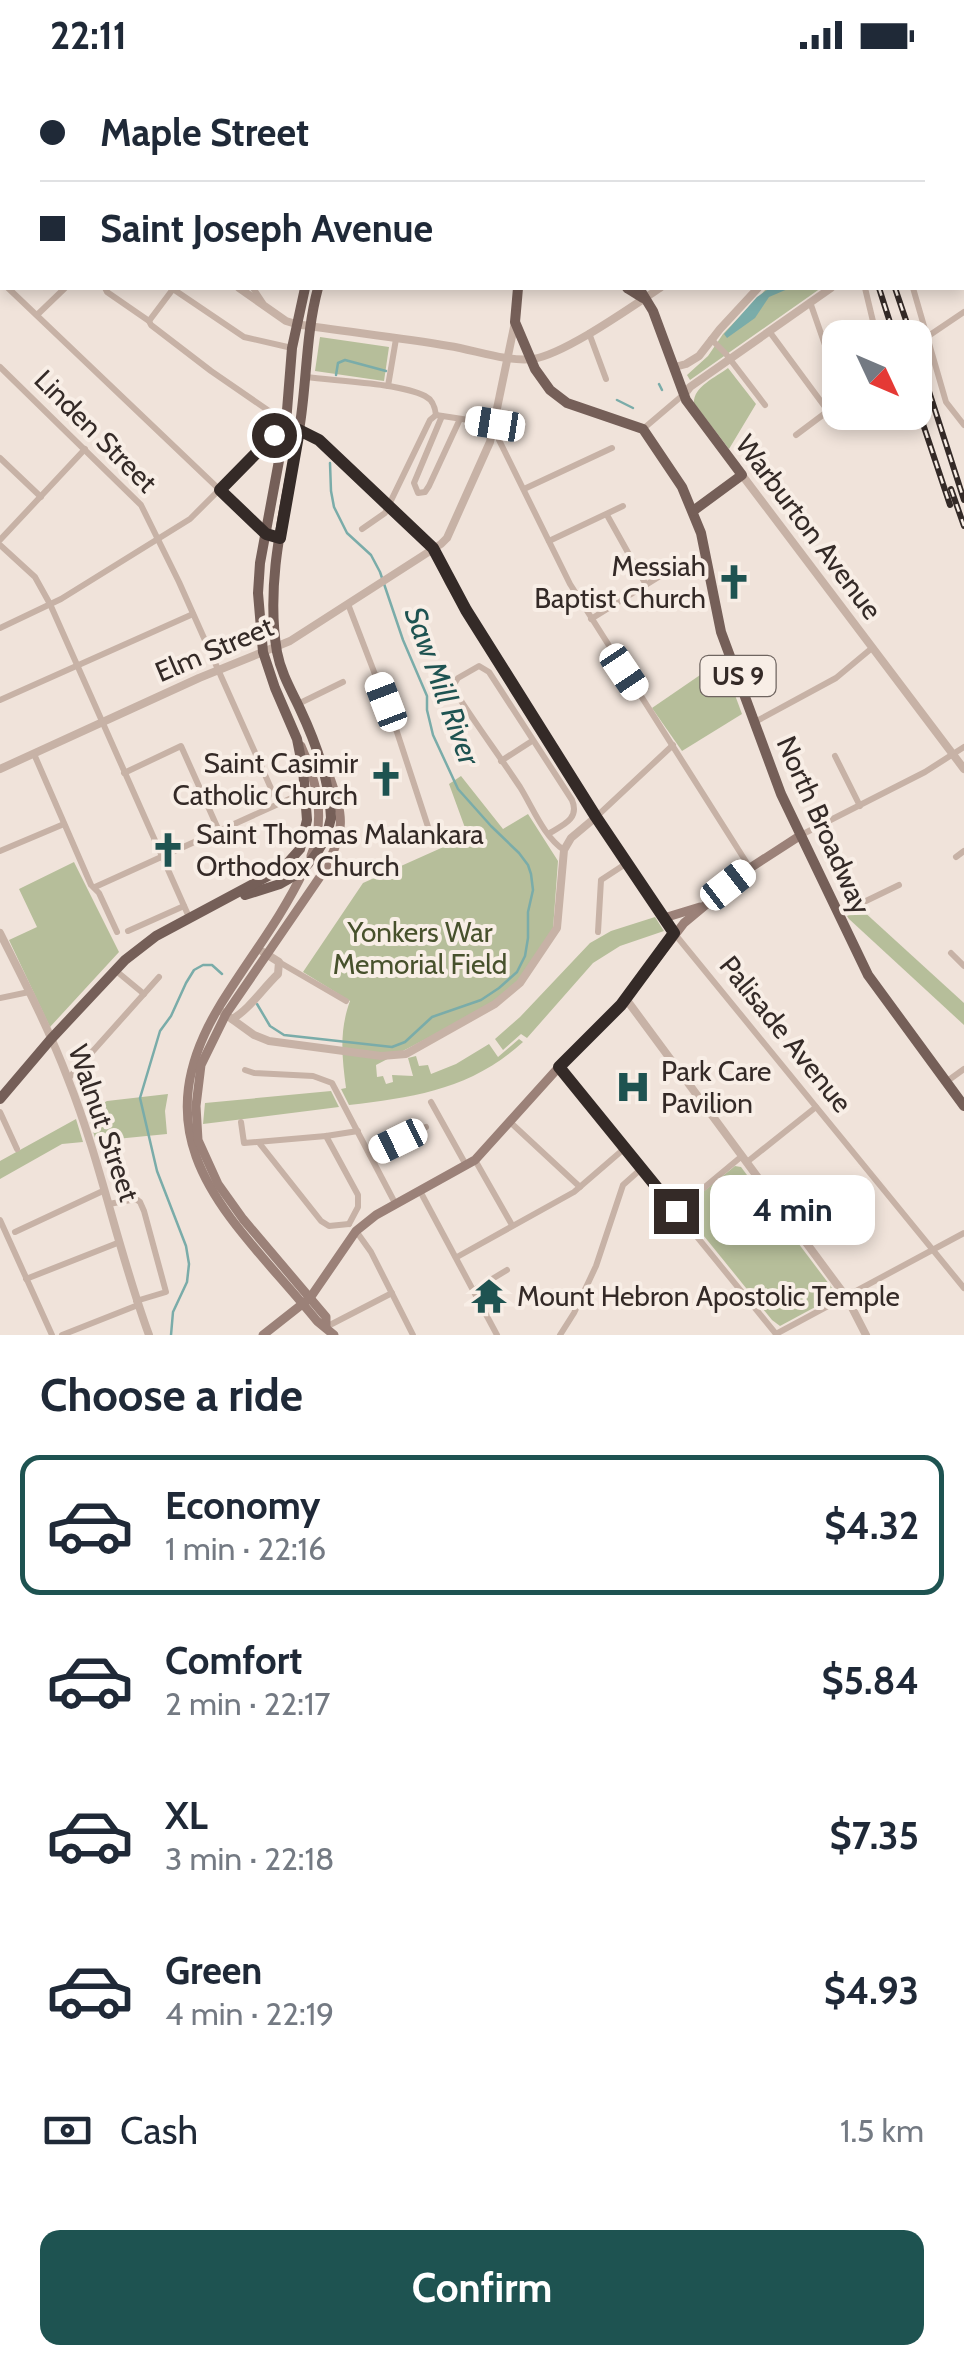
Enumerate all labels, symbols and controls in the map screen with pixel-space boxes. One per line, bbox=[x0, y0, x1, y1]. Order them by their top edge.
text: 22:11 bbox=[50, 12, 127, 59]
text: Maple Street bbox=[100, 109, 309, 156]
text: Saint Joseph Avenue bbox=[100, 205, 433, 252]
north arrow bbox=[822, 320, 932, 430]
map controls bbox=[822, 320, 932, 430]
street label: Linden Street bbox=[28, 363, 164, 499]
car bbox=[463, 404, 527, 444]
route start bbox=[252, 413, 297, 458]
street label: Warburton Avenue bbox=[729, 428, 889, 626]
place label: Messiah Baptist Church bbox=[534, 549, 706, 615]
church icon: Messiah Baptist Church bbox=[715, 563, 753, 601]
water label: Saw Mill River bbox=[397, 602, 489, 772]
street label: Elm Street bbox=[150, 609, 278, 689]
car bbox=[595, 639, 653, 705]
road number: US 9 bbox=[700, 656, 776, 696]
car bbox=[361, 669, 411, 735]
street label: North Broadway bbox=[770, 731, 878, 919]
place label: Saint Casimir Catholic Church bbox=[173, 746, 358, 812]
church icon: Saint Casimir Catholic Church bbox=[367, 760, 405, 798]
place label: Saint Thomas Malankara Orthodox Church bbox=[196, 817, 484, 883]
church icon: Saint Thomas Malankara Orthodox Church bbox=[149, 831, 187, 869]
car bbox=[695, 855, 761, 915]
park label: Yonkers War Memorial Field bbox=[333, 915, 507, 981]
street label: Palisade Avenue bbox=[712, 949, 860, 1119]
street label: Walnut Street bbox=[61, 1040, 147, 1206]
place label: Park Care Pavilion bbox=[661, 1054, 771, 1120]
hospital icon: Park Care Pavilion bbox=[614, 1068, 652, 1106]
car bbox=[364, 1114, 432, 1168]
callout: 4 min bbox=[711, 1176, 876, 1246]
route end bbox=[654, 1189, 699, 1234]
text: 4 min bbox=[752, 1190, 833, 1229]
temple icon: Mount Hebron Apostolic Temple bbox=[470, 1277, 508, 1315]
place label: Mount Hebron Apostolic Temple bbox=[517, 1279, 900, 1313]
text: Choose a ride bbox=[40, 1368, 303, 1422]
icon: car bbox=[45, 1480, 135, 1570]
text: Economy bbox=[165, 1482, 320, 1529]
text: $4.32 bbox=[824, 1502, 919, 1549]
text: 1 min · 22:16 bbox=[165, 1529, 326, 1568]
icon: car bbox=[45, 1635, 135, 1725]
text: Comfort bbox=[165, 1637, 302, 1684]
text: $5.84 bbox=[822, 1657, 919, 1704]
text: 2 min · 22:17 bbox=[165, 1684, 330, 1723]
icon: car bbox=[45, 1790, 135, 1880]
text: XL bbox=[165, 1792, 208, 1839]
text: $7.35 bbox=[830, 1812, 919, 1859]
text: 3 min · 22:18 bbox=[165, 1839, 334, 1878]
icon: car bbox=[45, 1945, 135, 2035]
text: Green bbox=[165, 1947, 262, 1994]
text: $4.93 bbox=[824, 1967, 919, 2014]
text: 4 min · 22:19 bbox=[165, 1994, 334, 2033]
icon: cash bbox=[40, 2103, 95, 2158]
text: Cash bbox=[120, 2107, 198, 2154]
text: 1.5 km bbox=[840, 2111, 924, 2150]
button: Confirm bbox=[40, 2230, 924, 2345]

